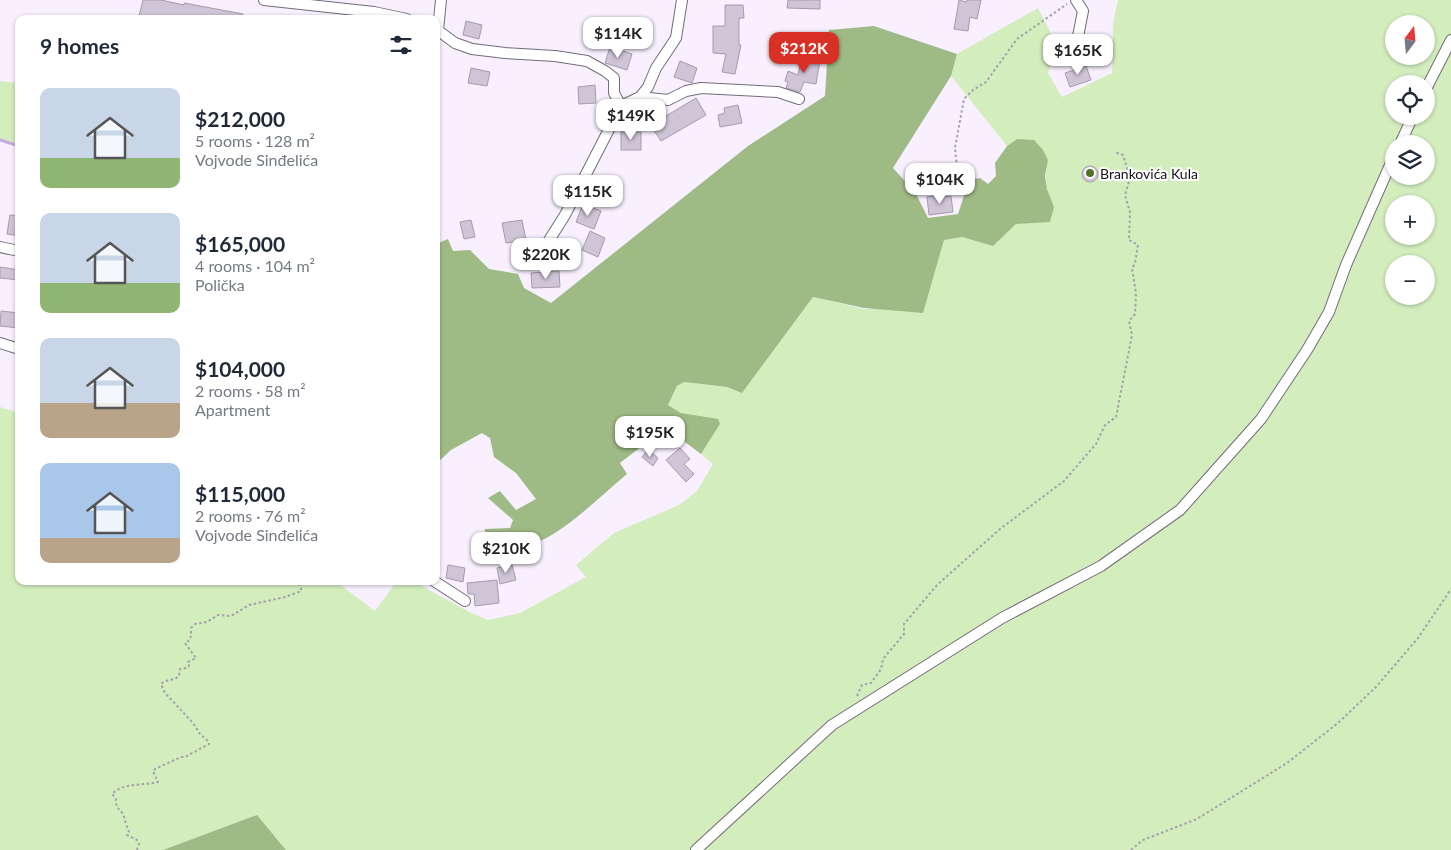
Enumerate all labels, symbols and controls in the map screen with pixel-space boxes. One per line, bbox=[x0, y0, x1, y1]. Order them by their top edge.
north arrow bbox=[1385, 15, 1435, 65]
map controls bbox=[1385, 15, 1435, 305]
pin: $114K bbox=[583, 17, 653, 59]
text: $114K bbox=[594, 23, 642, 42]
icon: filters bbox=[387, 31, 415, 59]
pin: $212K bbox=[769, 32, 839, 74]
text: 9 homes bbox=[40, 33, 119, 58]
pin: $165K bbox=[1043, 34, 1113, 76]
text: $212K bbox=[780, 38, 828, 57]
text: $165K bbox=[1054, 40, 1102, 59]
button: locate bbox=[1385, 75, 1435, 125]
pin: $149K bbox=[596, 98, 666, 141]
text: $149K bbox=[607, 105, 655, 124]
text: $212,000 bbox=[195, 106, 285, 131]
icon: home bbox=[80, 108, 140, 168]
text: 5 rooms · 128 m² bbox=[195, 131, 315, 150]
button: layers bbox=[1385, 135, 1435, 185]
text: Vojvode Sinđelića bbox=[195, 150, 318, 169]
pin: $104K bbox=[905, 162, 975, 205]
place label: Brankovića Kula bbox=[1100, 165, 1198, 182]
marker: Brankovića Kula bbox=[1084, 167, 1096, 179]
text: $104K bbox=[916, 169, 964, 188]
pin: $115K bbox=[553, 174, 623, 217]
text: $115K bbox=[564, 181, 612, 200]
button: + bbox=[1385, 195, 1435, 245]
text: $165,000 bbox=[195, 231, 285, 256]
icon: home bbox=[80, 233, 140, 293]
pin: $220K bbox=[511, 238, 581, 280]
text: $220K bbox=[522, 244, 570, 263]
button: − bbox=[1385, 255, 1435, 305]
text: 4 rooms · 104 m² bbox=[195, 256, 315, 275]
text: Polička bbox=[195, 275, 245, 294]
text: $104,000 bbox=[195, 356, 285, 381]
icon: home bbox=[80, 358, 140, 418]
text: 2 rooms · 58 m² bbox=[195, 381, 306, 400]
text: Apartment bbox=[195, 400, 270, 419]
pin: $195K bbox=[615, 416, 685, 458]
text: $195K bbox=[626, 422, 674, 441]
text: $115,000 bbox=[195, 481, 285, 506]
icon: home bbox=[80, 483, 140, 543]
text: 2 rooms · 76 m² bbox=[195, 506, 306, 525]
text: Vojvode Sinđelića bbox=[195, 525, 318, 544]
pin: $210K bbox=[471, 532, 541, 574]
text: $210K bbox=[482, 538, 530, 557]

